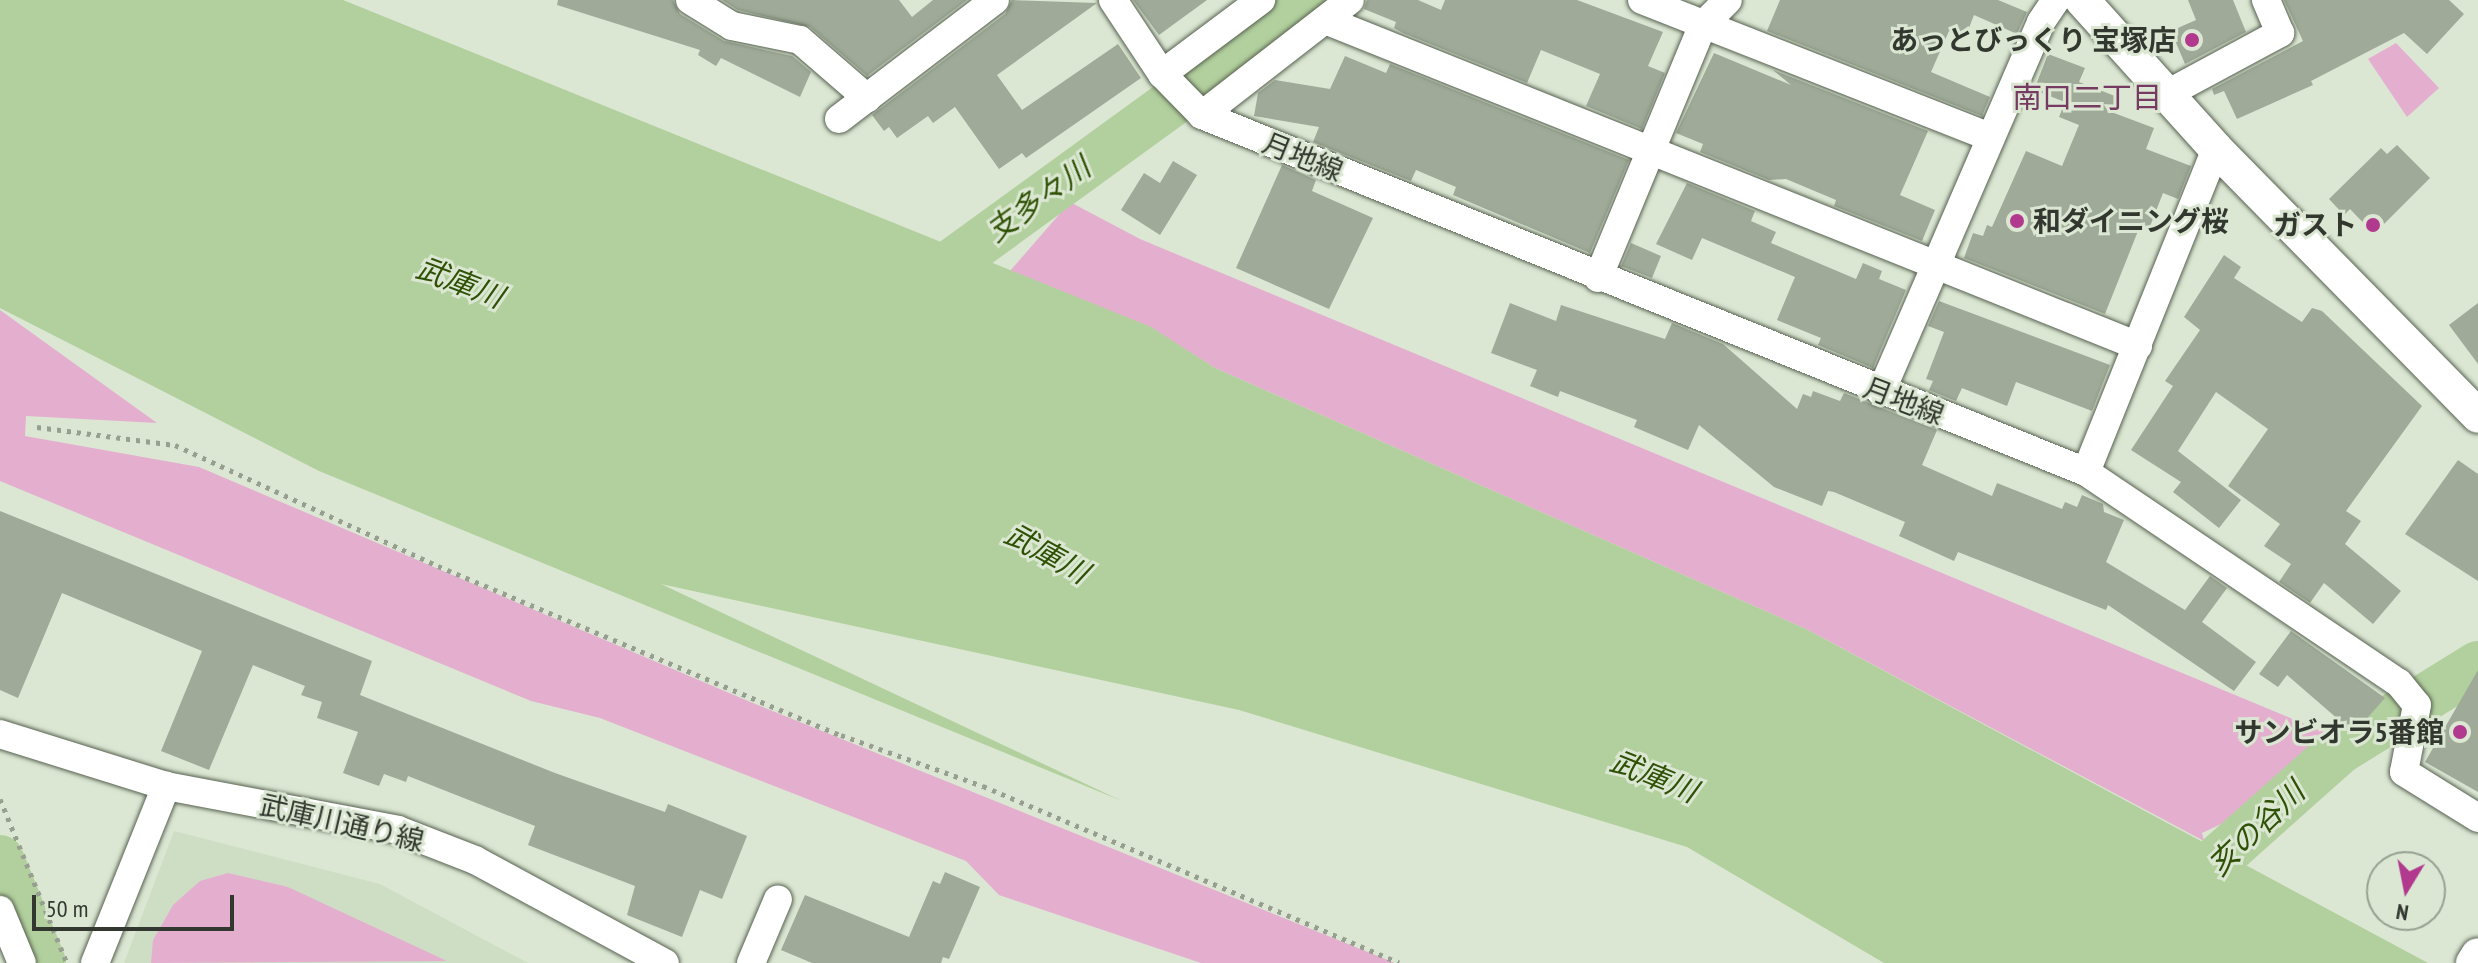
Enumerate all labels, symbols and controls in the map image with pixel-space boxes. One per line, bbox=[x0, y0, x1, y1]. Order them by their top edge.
place label: あっとびっくり 宝塚店 bbox=[1890, 23, 2176, 57]
marker: あっとびっくり 宝塚店 bbox=[2183, 31, 2201, 49]
district label: 南口二丁目 bbox=[2012, 79, 2162, 115]
street label: 月地線 bbox=[1258, 126, 1348, 188]
water label: 支多々川 bbox=[979, 149, 1097, 249]
place label: 和ダイニング桜 bbox=[2033, 204, 2229, 238]
place label: ガスト bbox=[2273, 208, 2357, 242]
marker: 和ダイニング桜 bbox=[2008, 212, 2026, 230]
marker: ガスト bbox=[2364, 216, 2382, 234]
water label: 武庫川 bbox=[412, 249, 508, 315]
street label: 月地線 bbox=[1859, 370, 1949, 432]
water label: 武庫川 bbox=[999, 515, 1095, 591]
place label: サンビオラ5番館 bbox=[2235, 715, 2444, 749]
marker: サンビオラ5番館 bbox=[2451, 723, 2469, 741]
water label: 武庫川 bbox=[1606, 742, 1702, 810]
water label: 亥の谷川 bbox=[2200, 773, 2312, 883]
street label: 武庫川通り線 bbox=[256, 788, 428, 858]
north arrow bbox=[2366, 851, 2446, 931]
scale bar bbox=[36, 879, 238, 929]
text: 50 m bbox=[46, 893, 88, 924]
text: N bbox=[2394, 898, 2410, 927]

